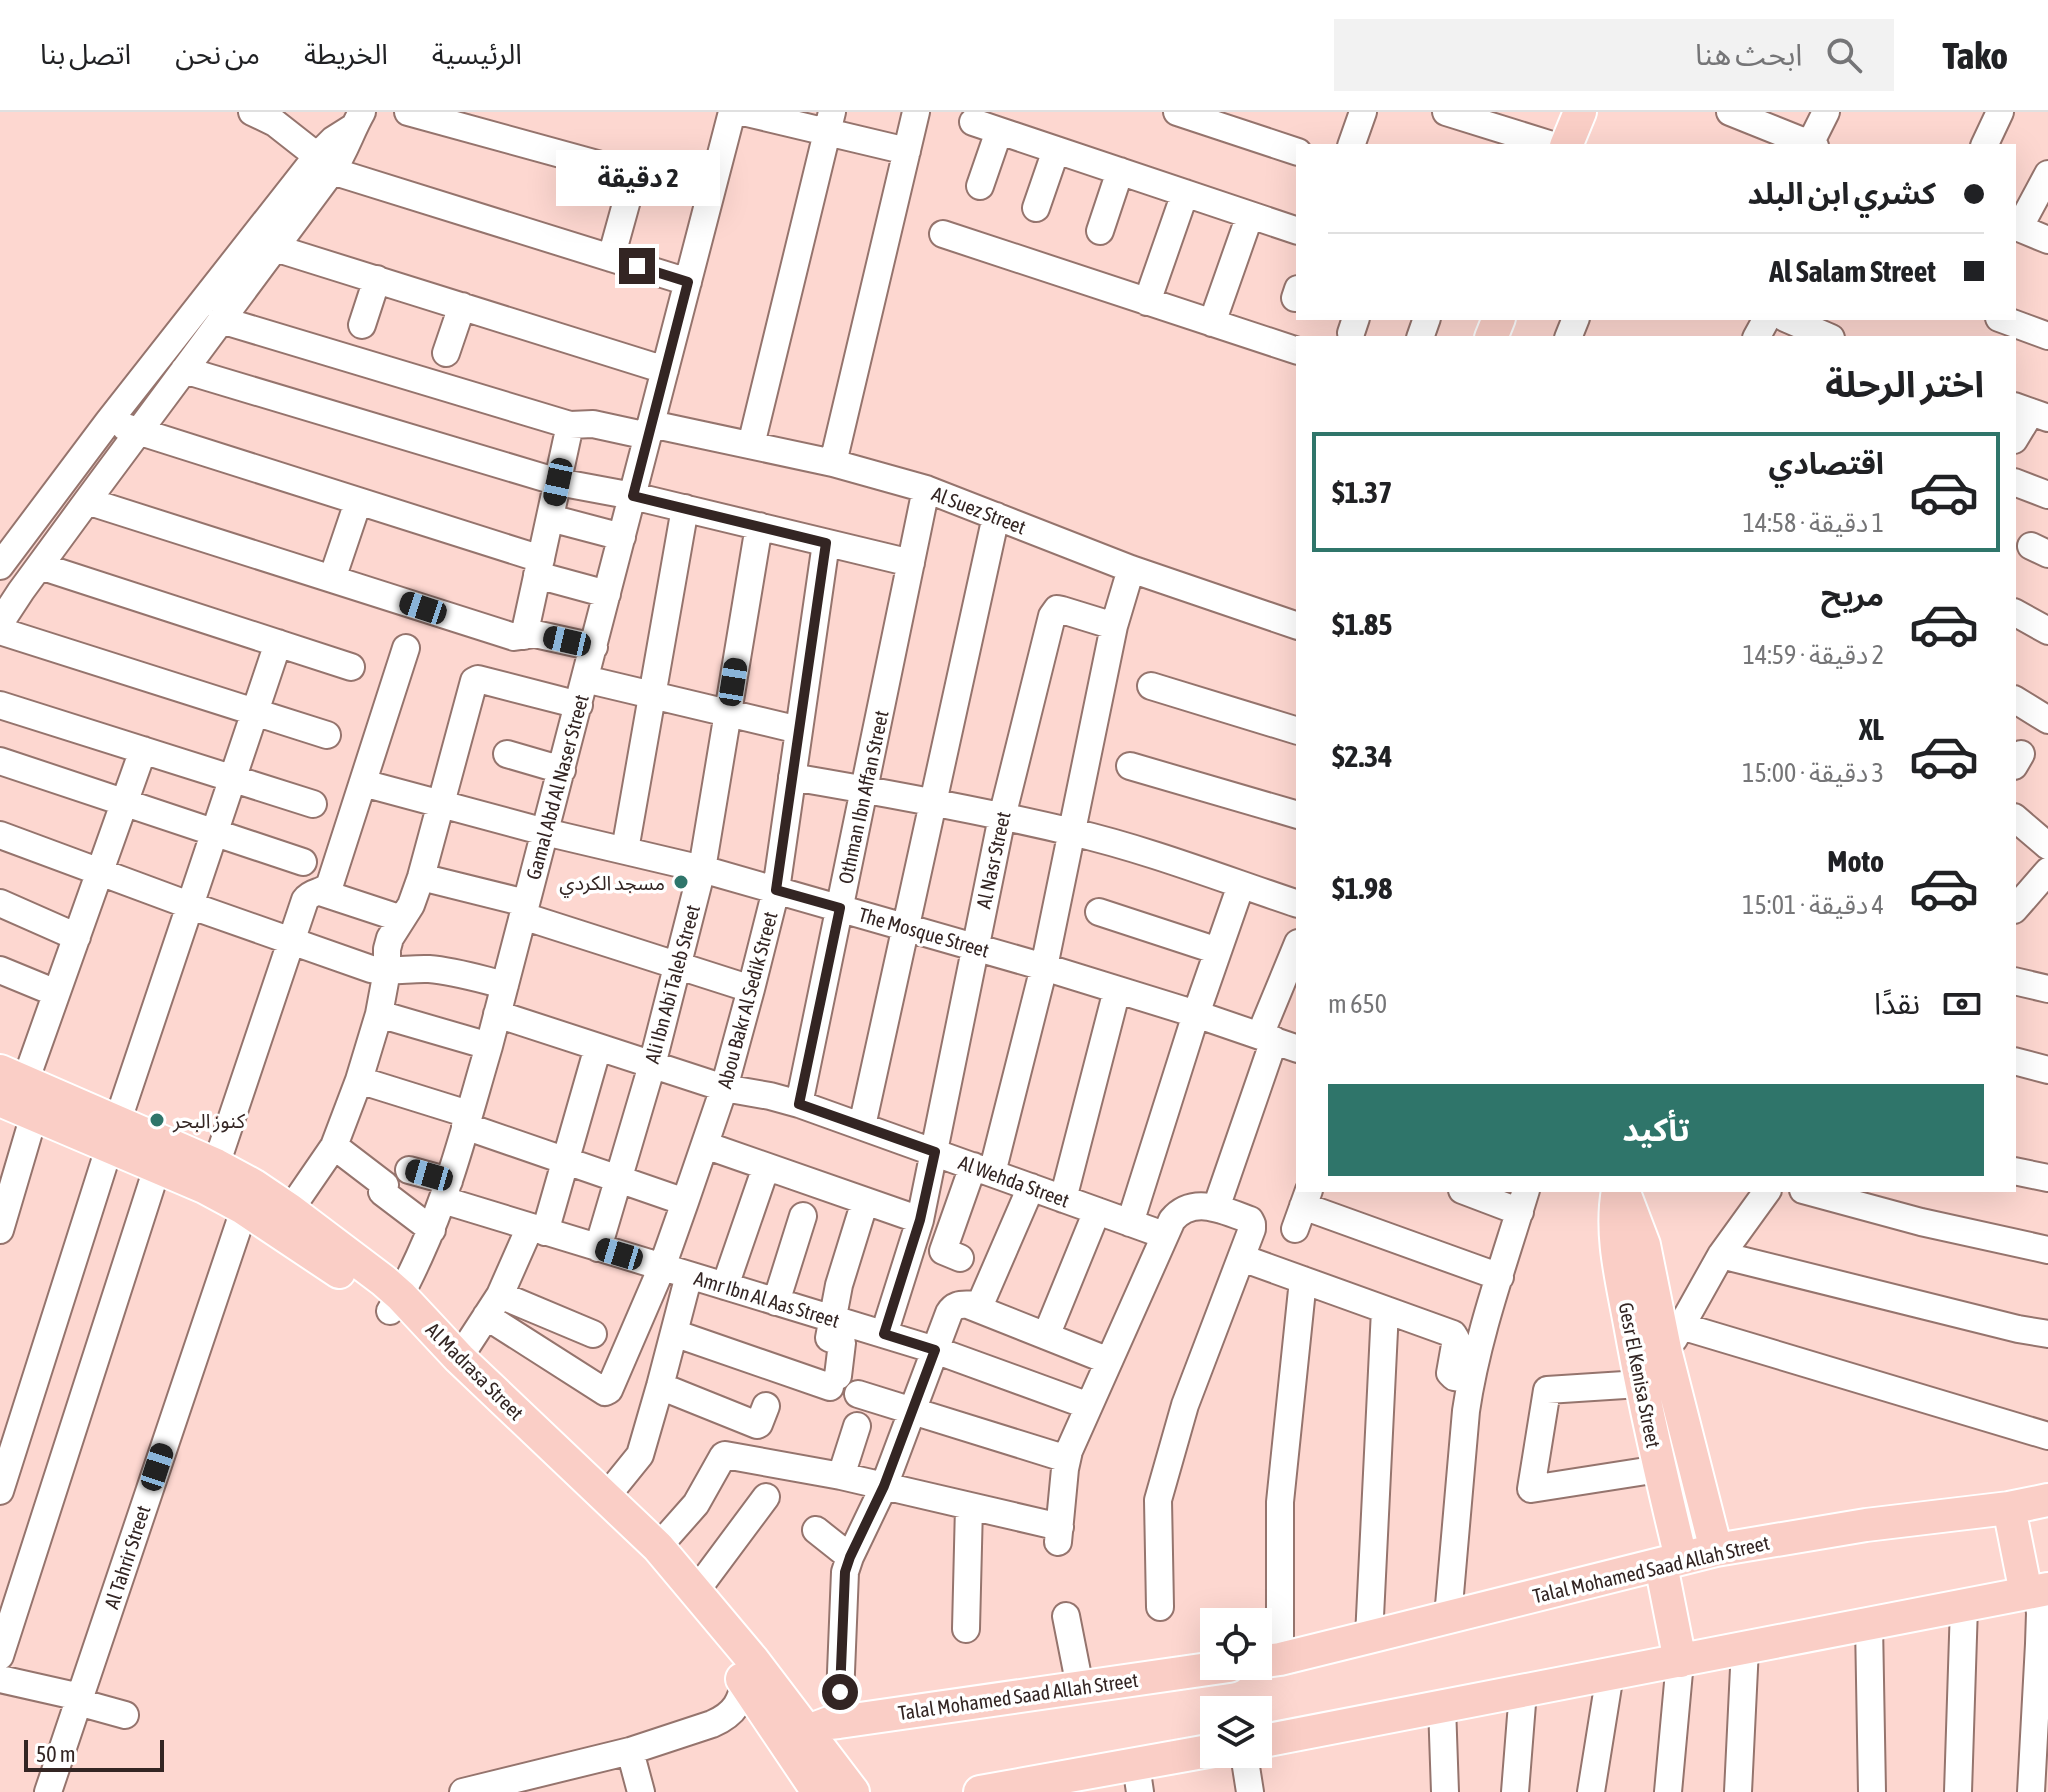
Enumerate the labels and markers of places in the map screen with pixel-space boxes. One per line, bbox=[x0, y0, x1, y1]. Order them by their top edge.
place label: مسجد الكردي bbox=[559, 871, 665, 898]
marker: مسجد الكردي bbox=[672, 873, 690, 891]
place label: كنوز البحر bbox=[172, 1109, 246, 1133]
marker: كنوز البحر bbox=[148, 1111, 166, 1129]

